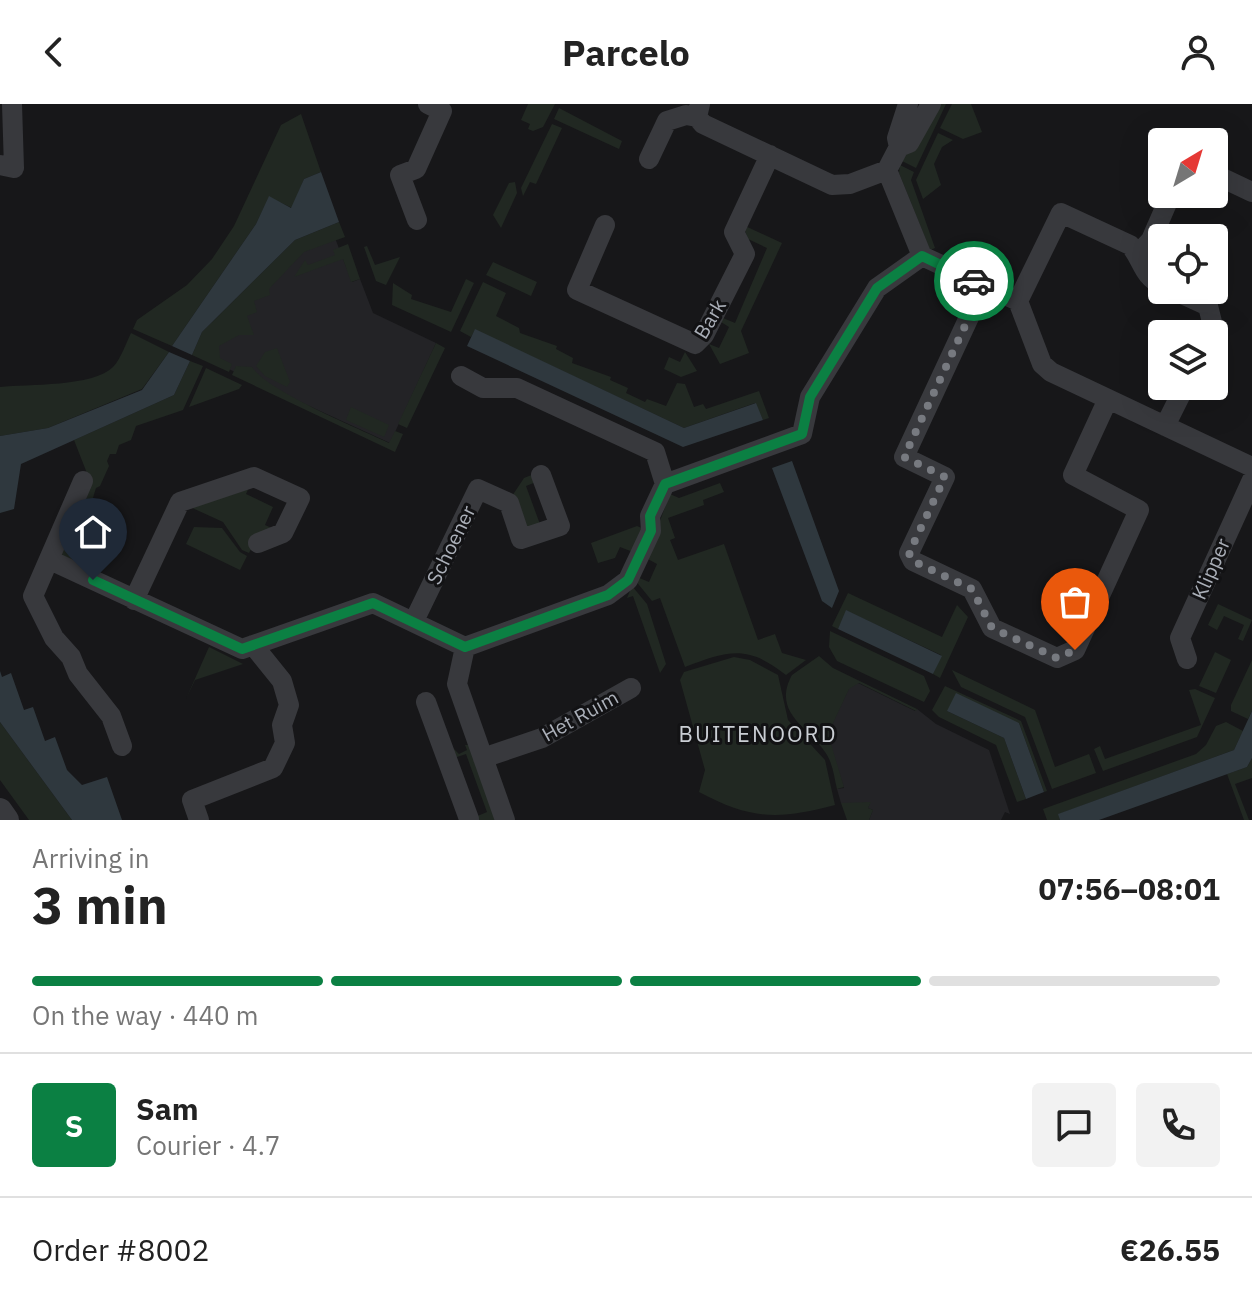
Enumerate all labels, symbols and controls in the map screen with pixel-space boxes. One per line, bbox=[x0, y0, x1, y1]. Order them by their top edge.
text: Parcelo bbox=[562, 29, 690, 76]
icon: back bbox=[32, 30, 76, 74]
icon: person bbox=[1176, 30, 1220, 74]
north arrow bbox=[1148, 128, 1228, 208]
map controls bbox=[1148, 128, 1228, 400]
button: locate bbox=[1148, 224, 1228, 304]
courier bbox=[934, 241, 1014, 321]
icon: car bbox=[952, 259, 996, 303]
street label: Bark bbox=[687, 294, 732, 344]
button: layers bbox=[1148, 320, 1228, 400]
pin bbox=[59, 498, 127, 580]
street label: Schoener bbox=[420, 501, 481, 589]
icon: home bbox=[71, 510, 115, 554]
street label: Klipper bbox=[1185, 534, 1236, 604]
pin bbox=[1041, 568, 1109, 650]
icon: bag bbox=[1053, 580, 1097, 624]
street label: Het Ruim bbox=[537, 684, 623, 748]
district label: BUITENOORD bbox=[679, 719, 837, 748]
text: Arriving in bbox=[32, 841, 149, 875]
text: 07:56–08:01 bbox=[1039, 869, 1220, 908]
text: 3 min bbox=[32, 871, 168, 938]
text: On the way · 440 m bbox=[32, 998, 258, 1032]
button: chat bbox=[1032, 1083, 1116, 1167]
button: phone bbox=[1136, 1083, 1220, 1167]
text: Sam bbox=[136, 1089, 199, 1128]
text: S bbox=[65, 1106, 83, 1145]
text: Courier · 4.7 bbox=[136, 1128, 280, 1162]
text: Order #8002 bbox=[32, 1230, 209, 1269]
text: €26.55 bbox=[1120, 1230, 1220, 1269]

